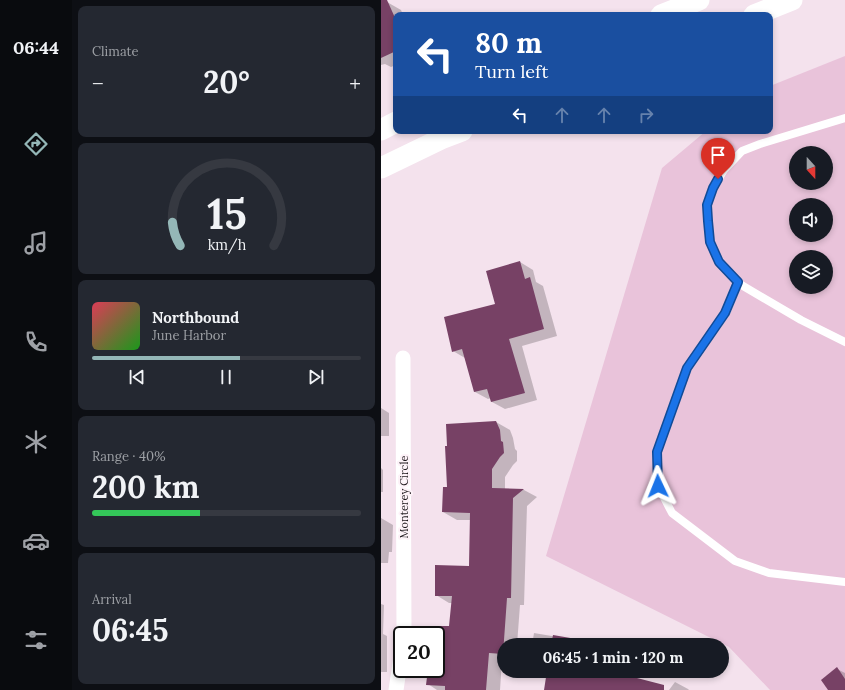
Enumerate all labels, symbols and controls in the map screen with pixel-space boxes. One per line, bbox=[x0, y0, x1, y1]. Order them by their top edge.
text: 80 m bbox=[475, 25, 542, 61]
icon: left bbox=[409, 28, 461, 80]
text: 06:44 bbox=[13, 36, 59, 59]
text: Climate bbox=[92, 43, 139, 60]
text: Turn left bbox=[475, 60, 548, 83]
text: 20° bbox=[203, 63, 250, 101]
text: − bbox=[92, 69, 104, 97]
text: + bbox=[349, 69, 361, 97]
icon: left bbox=[509, 104, 531, 126]
icon: ahead bbox=[551, 104, 573, 126]
icon: ahead bbox=[593, 104, 615, 126]
icon: right bbox=[635, 104, 657, 126]
icon: directions bbox=[22, 130, 50, 158]
pin bbox=[701, 138, 735, 179]
icon: arrive bbox=[707, 144, 729, 166]
north arrow bbox=[789, 146, 833, 190]
map controls bbox=[789, 146, 833, 294]
text: 15 bbox=[207, 187, 246, 240]
button: sound bbox=[789, 198, 833, 242]
icon: music bbox=[22, 229, 50, 257]
text: km/h bbox=[207, 236, 246, 255]
button: layers bbox=[789, 250, 833, 294]
text: Northbound bbox=[152, 308, 239, 327]
text: June Harbor bbox=[152, 327, 226, 344]
icon: phone bbox=[22, 328, 50, 356]
icon: previous bbox=[126, 366, 148, 388]
icon: pause bbox=[215, 366, 237, 388]
icon: next bbox=[305, 366, 327, 388]
icon: climate bbox=[22, 428, 50, 456]
text: Range · 40% bbox=[92, 448, 165, 465]
street label: Monterey Circle bbox=[397, 456, 411, 538]
position arrow bbox=[637, 465, 679, 507]
text: 200 km bbox=[92, 468, 199, 506]
icon: car bbox=[22, 527, 50, 555]
text: Arrival bbox=[92, 591, 132, 608]
text: 06:45 bbox=[92, 611, 168, 649]
icon: filters bbox=[22, 626, 50, 654]
speed limit sign: 20 bbox=[393, 626, 445, 678]
text: 06:45 · 1 min · 120 m bbox=[543, 648, 683, 667]

